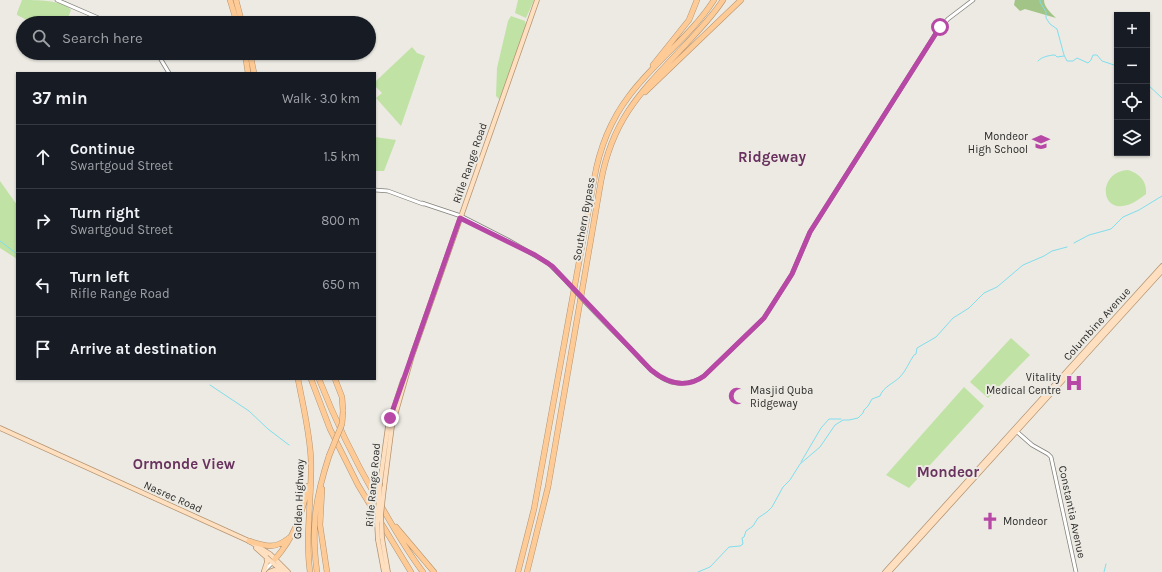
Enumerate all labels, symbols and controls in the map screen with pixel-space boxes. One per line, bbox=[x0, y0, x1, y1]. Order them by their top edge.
map controls bbox=[1114, 12, 1150, 156]
button: + bbox=[1114, 12, 1150, 48]
search box bbox=[16, 16, 376, 60]
route start bbox=[931, 18, 949, 36]
icon: search bbox=[30, 27, 52, 49]
text: Search here bbox=[62, 29, 143, 47]
button: − bbox=[1114, 48, 1150, 84]
button: locate bbox=[1114, 84, 1150, 120]
text: 37 min bbox=[32, 88, 88, 108]
text: Walk · 3.0 km bbox=[282, 91, 360, 106]
button: layers bbox=[1114, 120, 1150, 156]
street label: Rifle Range Road bbox=[450, 121, 490, 205]
place label: Mondeor High School bbox=[968, 130, 1028, 156]
school or university icon: Mondeor High School bbox=[1031, 132, 1051, 152]
text: Continue bbox=[70, 140, 135, 158]
icon: ahead bbox=[32, 146, 54, 168]
district label: Ridgeway bbox=[738, 148, 807, 166]
text: 1.5 km bbox=[323, 149, 360, 164]
text: Swartgoud Street bbox=[70, 158, 173, 173]
street label: Southern Bypass bbox=[570, 176, 598, 262]
text: Turn right bbox=[70, 204, 140, 222]
icon: right bbox=[32, 210, 54, 232]
text: 800 m bbox=[321, 213, 360, 228]
text: Swartgoud Street bbox=[70, 222, 173, 237]
text: Turn left bbox=[70, 268, 129, 286]
icon: left bbox=[32, 274, 54, 296]
text: 650 m bbox=[322, 277, 360, 292]
street label: Columbine Avenue bbox=[1061, 285, 1133, 363]
text: Rifle Range Road bbox=[70, 286, 170, 301]
icon: arrive bbox=[32, 338, 54, 360]
text: Arrive at destination bbox=[70, 340, 217, 358]
place label: Vitality Medical Centre bbox=[986, 371, 1061, 397]
hospital icon: Vitality Medical Centre bbox=[1064, 373, 1084, 393]
place label: Masjid Quba Ridgeway bbox=[750, 384, 813, 410]
mosque icon: Masjid Quba Ridgeway bbox=[727, 386, 747, 406]
route end bbox=[381, 409, 399, 427]
street label: Rifle Range Road bbox=[363, 442, 383, 528]
district label: Ormonde View bbox=[133, 455, 236, 473]
street label: Golden Highway bbox=[291, 459, 307, 539]
district label: Mondeor bbox=[917, 463, 979, 481]
street label: Constantia Avenue bbox=[1056, 465, 1088, 560]
street label: Nasrec Road bbox=[142, 478, 204, 516]
church icon: Mondeor bbox=[980, 511, 1000, 531]
place label: Mondeor bbox=[1003, 515, 1047, 528]

